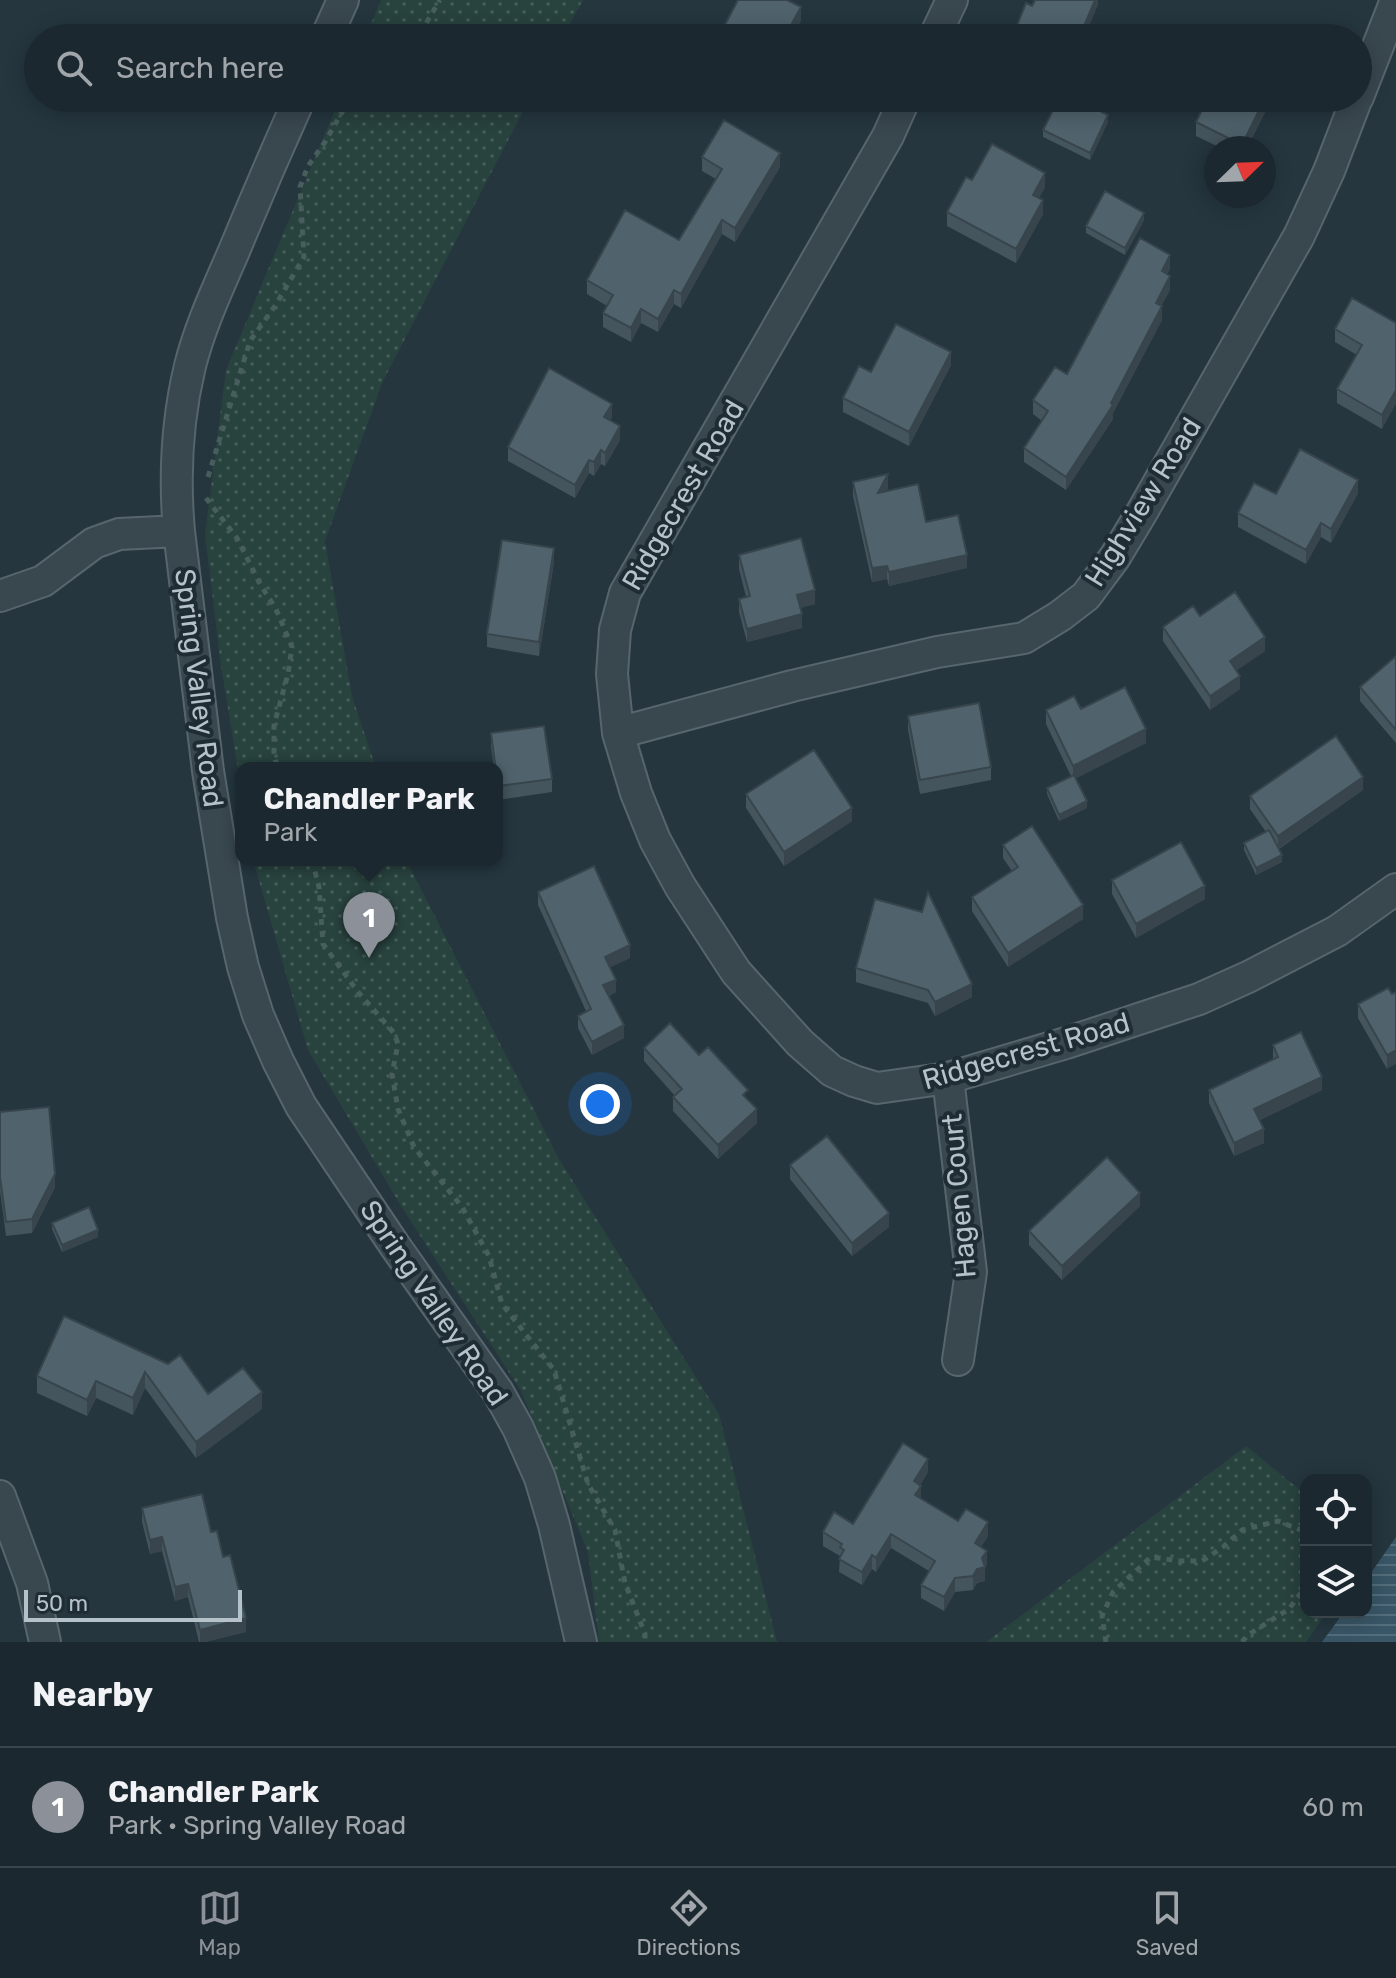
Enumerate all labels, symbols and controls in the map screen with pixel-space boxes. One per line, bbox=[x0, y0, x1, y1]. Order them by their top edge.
search box bbox=[24, 24, 1372, 112]
icon: search bbox=[52, 46, 96, 90]
text: Search here bbox=[116, 50, 284, 86]
north arrow bbox=[1204, 136, 1276, 208]
street label: Ridgecrest Road bbox=[615, 394, 751, 596]
street label: Highview Road bbox=[1078, 412, 1208, 592]
street label: Spring Valley Road bbox=[168, 567, 230, 809]
popup bbox=[235, 762, 503, 866]
text: Chandler Park bbox=[263, 781, 475, 817]
text: Park bbox=[263, 817, 318, 848]
pin: 1 bbox=[343, 892, 395, 958]
street label: Ridgecrest Road bbox=[919, 1006, 1133, 1096]
your location bbox=[580, 1084, 620, 1124]
street label: Hagen Court bbox=[935, 1112, 983, 1280]
street label: Spring Valley Road bbox=[353, 1194, 515, 1412]
map controls bbox=[1300, 1474, 1372, 1618]
button: locate bbox=[1300, 1474, 1372, 1546]
button: layers bbox=[1300, 1546, 1372, 1618]
scale bar bbox=[24, 1586, 242, 1622]
text: 50 m bbox=[36, 1590, 88, 1617]
text: Nearby bbox=[32, 1674, 153, 1715]
text: Chandler Park bbox=[108, 1774, 319, 1810]
text: 1 bbox=[52, 1792, 64, 1823]
text: 60 m bbox=[1302, 1792, 1364, 1823]
text: Park · Spring Valley Road bbox=[108, 1810, 406, 1841]
tab: Map bbox=[198, 1886, 242, 1961]
tab: Directions bbox=[637, 1886, 741, 1961]
tab: Saved bbox=[1136, 1886, 1199, 1961]

